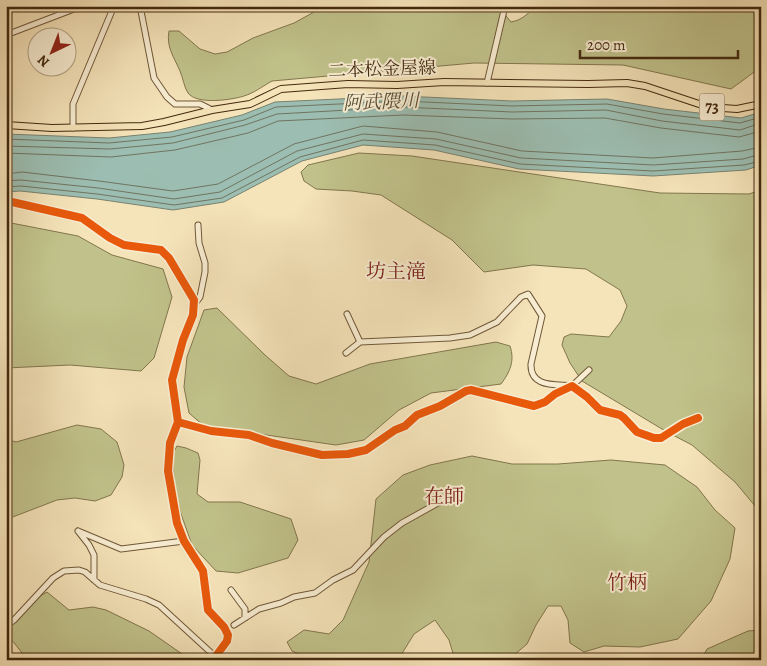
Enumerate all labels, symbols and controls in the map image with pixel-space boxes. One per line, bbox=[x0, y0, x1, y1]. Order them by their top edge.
north arrow bbox=[28, 28, 78, 78]
scale bar bbox=[580, 28, 737, 60]
text: 200 m bbox=[587, 35, 626, 55]
text: N bbox=[33, 51, 54, 72]
street label: 二本松金屋線 bbox=[328, 55, 436, 83]
water label: 阿武隈川 bbox=[343, 88, 421, 116]
road number: 73 bbox=[700, 94, 724, 120]
district label: 坊主滝 bbox=[366, 258, 426, 285]
district label: 在師 bbox=[424, 483, 464, 510]
district label: 竹柄 bbox=[607, 569, 647, 596]

